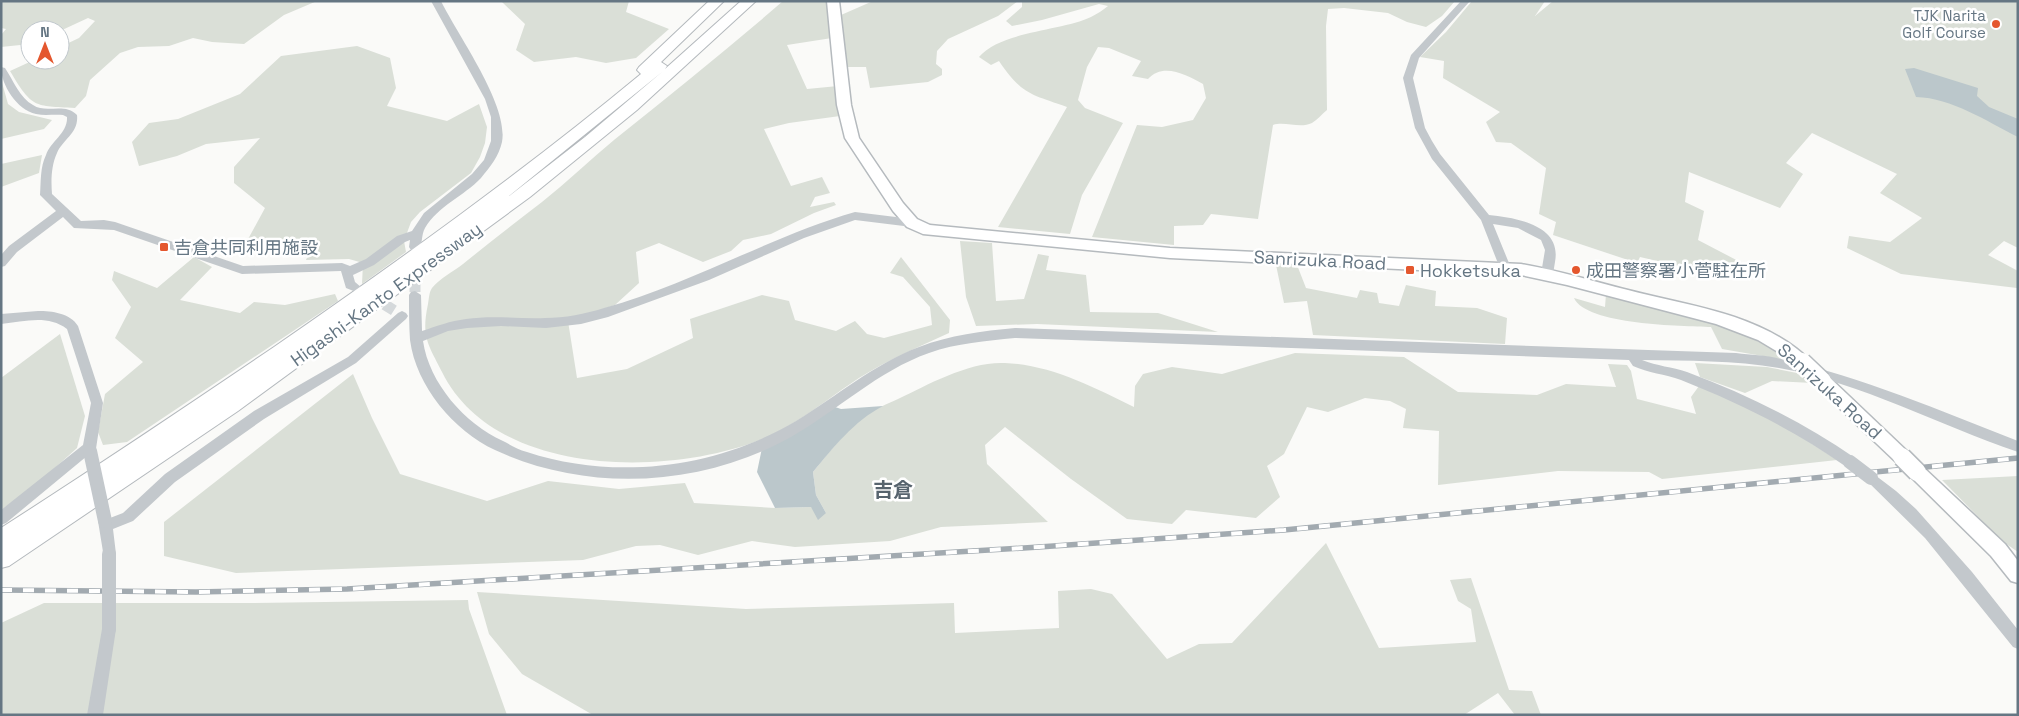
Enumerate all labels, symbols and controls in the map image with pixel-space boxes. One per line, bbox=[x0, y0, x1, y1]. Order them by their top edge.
place label: TJK Narita Golf Course bbox=[1902, 6, 1986, 42]
marker: TJK Narita Golf Course bbox=[1990, 18, 2002, 30]
north arrow bbox=[20, 20, 70, 70]
text: N bbox=[40, 23, 50, 41]
street label: Higashi-Kanto Expressway bbox=[286, 217, 486, 371]
place label: 吉倉共同利用施設 bbox=[174, 236, 318, 259]
marker: 吉倉共同利用施設 bbox=[158, 241, 170, 253]
street label: Sanrizuka Road bbox=[1253, 245, 1387, 275]
place label: Hokketsuka bbox=[1420, 259, 1521, 282]
place label: 成田警察署小菅駐在所 bbox=[1586, 259, 1766, 282]
marker: Hokketsuka bbox=[1404, 264, 1416, 276]
marker: 成田警察署小菅駐在所 bbox=[1570, 264, 1582, 276]
street label: Sanrizuka Road bbox=[1773, 338, 1887, 444]
district label: 吉倉 bbox=[873, 477, 913, 503]

